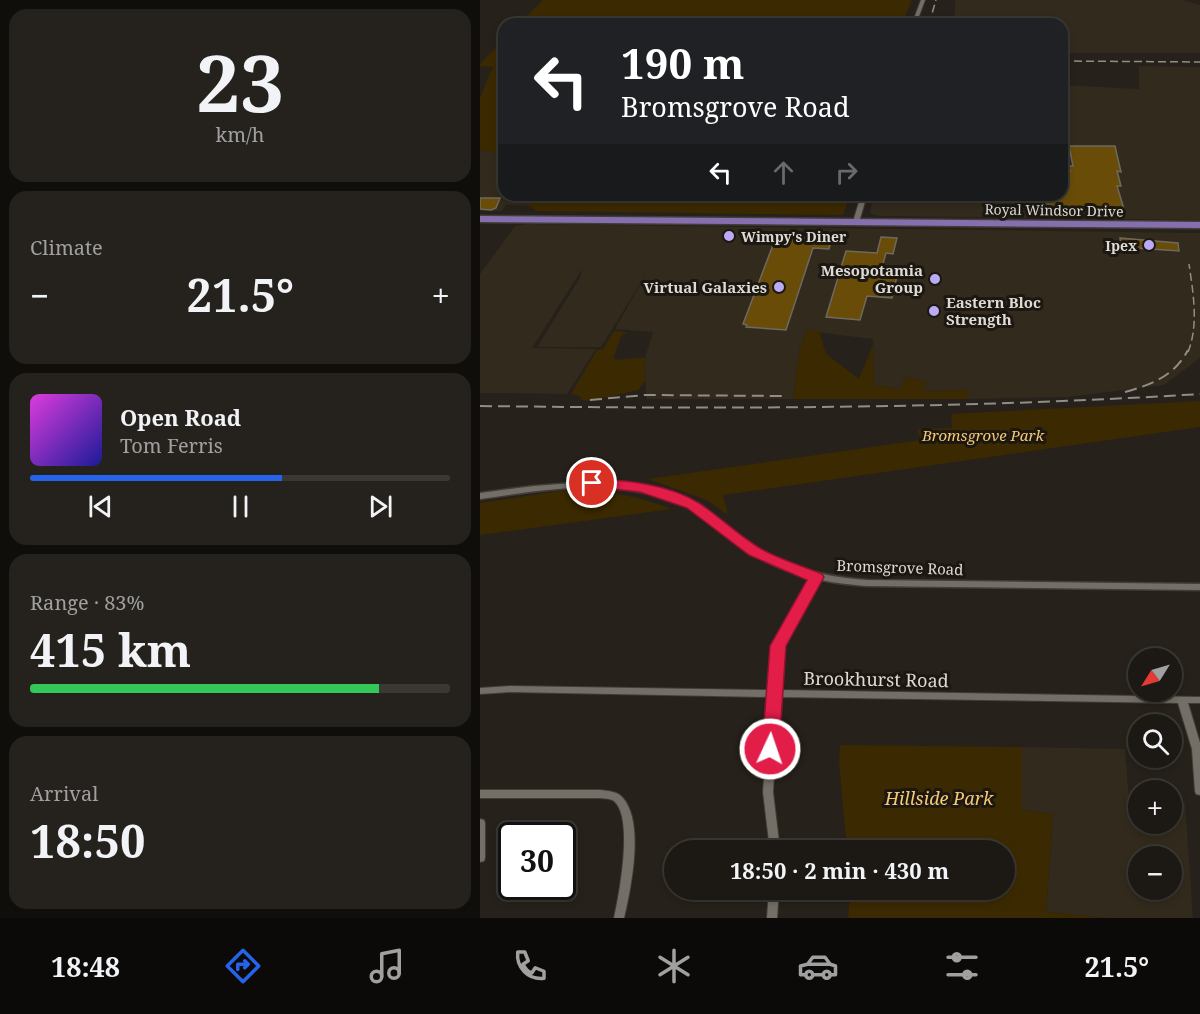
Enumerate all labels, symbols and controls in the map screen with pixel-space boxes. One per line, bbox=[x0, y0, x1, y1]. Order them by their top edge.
text: 23 bbox=[196, 29, 284, 135]
text: 190 m bbox=[621, 34, 745, 91]
icon: left bbox=[522, 42, 600, 120]
text: Bromsgrove Road bbox=[621, 88, 850, 125]
text: km/h bbox=[215, 121, 265, 148]
icon: left bbox=[704, 156, 737, 189]
icon: ahead bbox=[767, 156, 800, 189]
icon: right bbox=[830, 156, 863, 189]
street label: Royal Windsor Drive bbox=[984, 199, 1124, 221]
place label: Wimpy's Diner bbox=[741, 227, 847, 246]
marker: Wimpy's Diner bbox=[722, 229, 736, 243]
text: Climate bbox=[30, 234, 103, 261]
place label: Ipex bbox=[1105, 236, 1137, 255]
marker: Ipex bbox=[1142, 238, 1156, 252]
place label: Mesopotamia Group bbox=[821, 260, 923, 297]
text: 21.5° bbox=[187, 264, 294, 325]
marker: Mesopotamia Group bbox=[928, 272, 942, 286]
text: − bbox=[30, 273, 49, 318]
text: + bbox=[432, 273, 450, 318]
place label: Virtual Galaxies bbox=[644, 277, 767, 297]
marker: Virtual Galaxies bbox=[772, 280, 786, 294]
place label: Eastern Bloc Strength bbox=[946, 292, 1041, 329]
marker: Eastern Bloc Strength bbox=[927, 304, 941, 318]
text: Open Road bbox=[120, 402, 241, 432]
park label: Bromsgrove Park bbox=[921, 425, 1045, 445]
text: Tom Ferris bbox=[120, 432, 223, 459]
pin bbox=[566, 457, 617, 508]
icon: arrive bbox=[575, 466, 608, 499]
icon: previous bbox=[84, 490, 117, 523]
icon: pause bbox=[224, 490, 257, 523]
icon: next bbox=[364, 490, 397, 523]
street label: Bromsgrove Road bbox=[836, 555, 964, 579]
text: Range · 83% bbox=[30, 589, 144, 616]
text: 415 km bbox=[30, 619, 191, 680]
north arrow bbox=[1128, 648, 1182, 702]
map controls bbox=[1128, 648, 1182, 900]
street label: Brookhurst Road bbox=[803, 666, 949, 692]
button: search bbox=[1128, 714, 1182, 768]
position arrow bbox=[738, 717, 802, 781]
text: Arrival bbox=[30, 780, 98, 807]
button: + bbox=[1128, 780, 1182, 834]
park label: Hillside Park bbox=[884, 786, 994, 810]
text: 18:50 bbox=[30, 810, 145, 871]
speed limit sign: 30 bbox=[498, 822, 576, 900]
button: − bbox=[1128, 846, 1182, 900]
text: 18:50 · 2 min · 430 m bbox=[730, 855, 949, 885]
icon: directions bbox=[222, 945, 264, 987]
icon: music bbox=[366, 945, 408, 987]
icon: phone bbox=[509, 945, 551, 987]
icon: climate bbox=[653, 945, 695, 987]
icon: car bbox=[797, 945, 839, 987]
icon: filters bbox=[941, 945, 983, 987]
text: 18:48 bbox=[51, 948, 120, 985]
text: 21.5° bbox=[1085, 948, 1149, 985]

